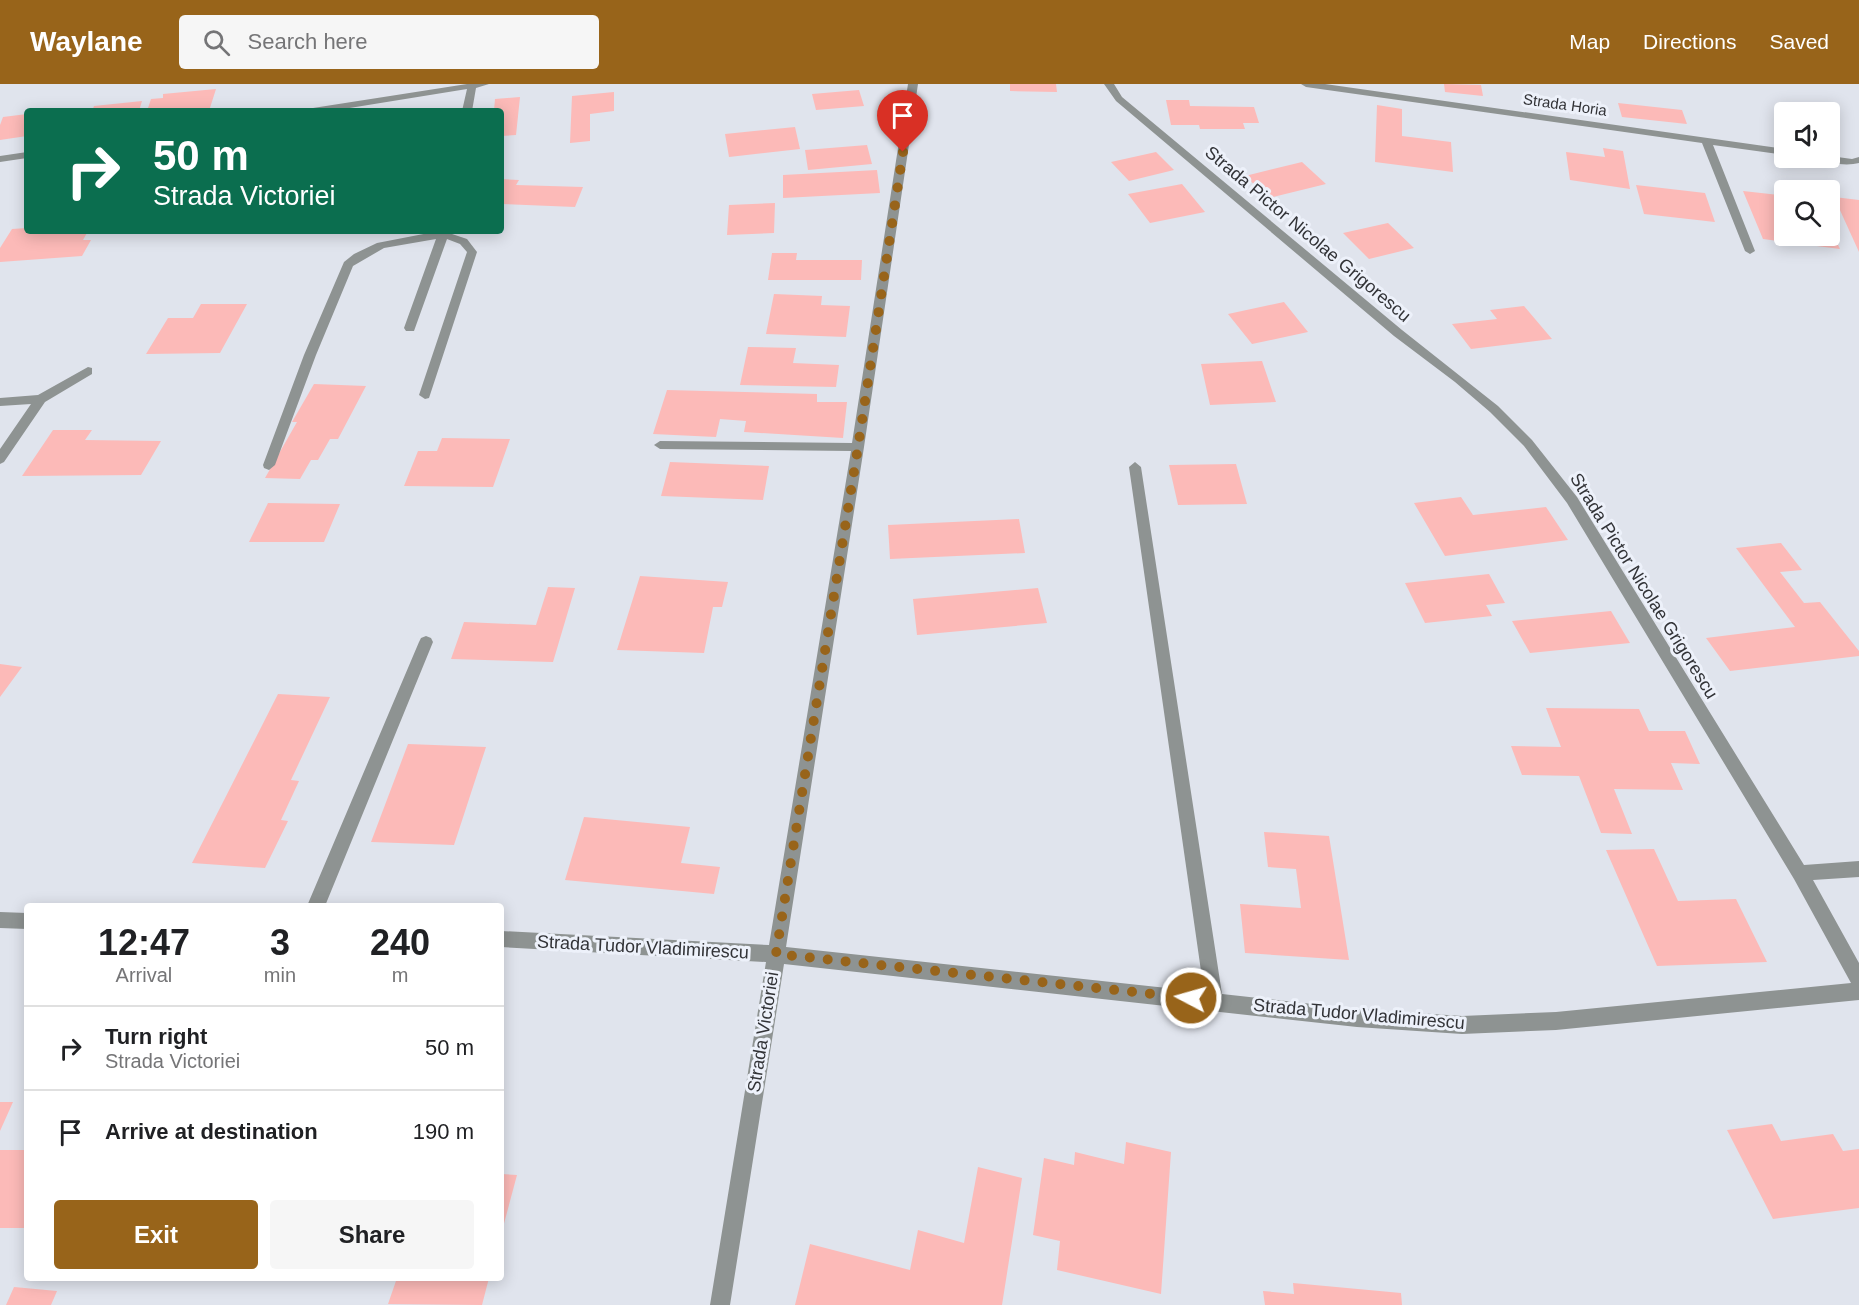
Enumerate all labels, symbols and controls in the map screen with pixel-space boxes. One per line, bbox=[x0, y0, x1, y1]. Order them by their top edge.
search box bbox=[179, 15, 599, 69]
text: Waylane bbox=[30, 26, 143, 57]
icon: search bbox=[200, 26, 233, 59]
text: Search here bbox=[248, 29, 367, 54]
text: Map bbox=[1569, 30, 1610, 53]
text: Directions bbox=[1643, 30, 1736, 53]
text: Saved bbox=[1769, 30, 1829, 53]
pin bbox=[877, 90, 928, 152]
street label: Strada Horia bbox=[1522, 90, 1609, 119]
icon: arrive bbox=[886, 99, 919, 132]
map controls bbox=[1774, 102, 1840, 246]
button: sound bbox=[1774, 102, 1840, 168]
icon: right bbox=[54, 132, 132, 210]
text: 50 m bbox=[153, 132, 249, 179]
street label: Strada Pictor Nicolae Grigorescu bbox=[1201, 142, 1415, 326]
button: search bbox=[1774, 180, 1840, 246]
text: Strada Victoriei bbox=[153, 181, 336, 211]
street label: Strada Pictor Nicolae Grigorescu bbox=[1566, 470, 1722, 702]
text: 12:47 bbox=[98, 922, 190, 963]
text: 3 bbox=[270, 922, 290, 963]
text: 240 bbox=[370, 922, 430, 963]
street label: Strada Tudor Vladimirescu bbox=[537, 931, 749, 963]
text: Arrival bbox=[116, 964, 172, 986]
text: min bbox=[264, 964, 296, 986]
text: m bbox=[392, 964, 408, 986]
position arrow bbox=[1159, 966, 1223, 1030]
street label: Strada Victoriei bbox=[744, 970, 782, 1094]
street label: Strada Tudor Vladimirescu bbox=[1252, 995, 1466, 1033]
text: Turn right bbox=[105, 1024, 207, 1049]
icon: right bbox=[54, 1032, 87, 1065]
text: 50 m bbox=[425, 1035, 474, 1060]
text: Strada Victoriei bbox=[105, 1050, 240, 1072]
icon: arrive bbox=[54, 1116, 87, 1149]
text: Arrive at destination bbox=[105, 1119, 318, 1144]
text: 190 m bbox=[413, 1119, 474, 1144]
button: Exit bbox=[54, 1200, 258, 1269]
button: Share bbox=[270, 1200, 474, 1269]

